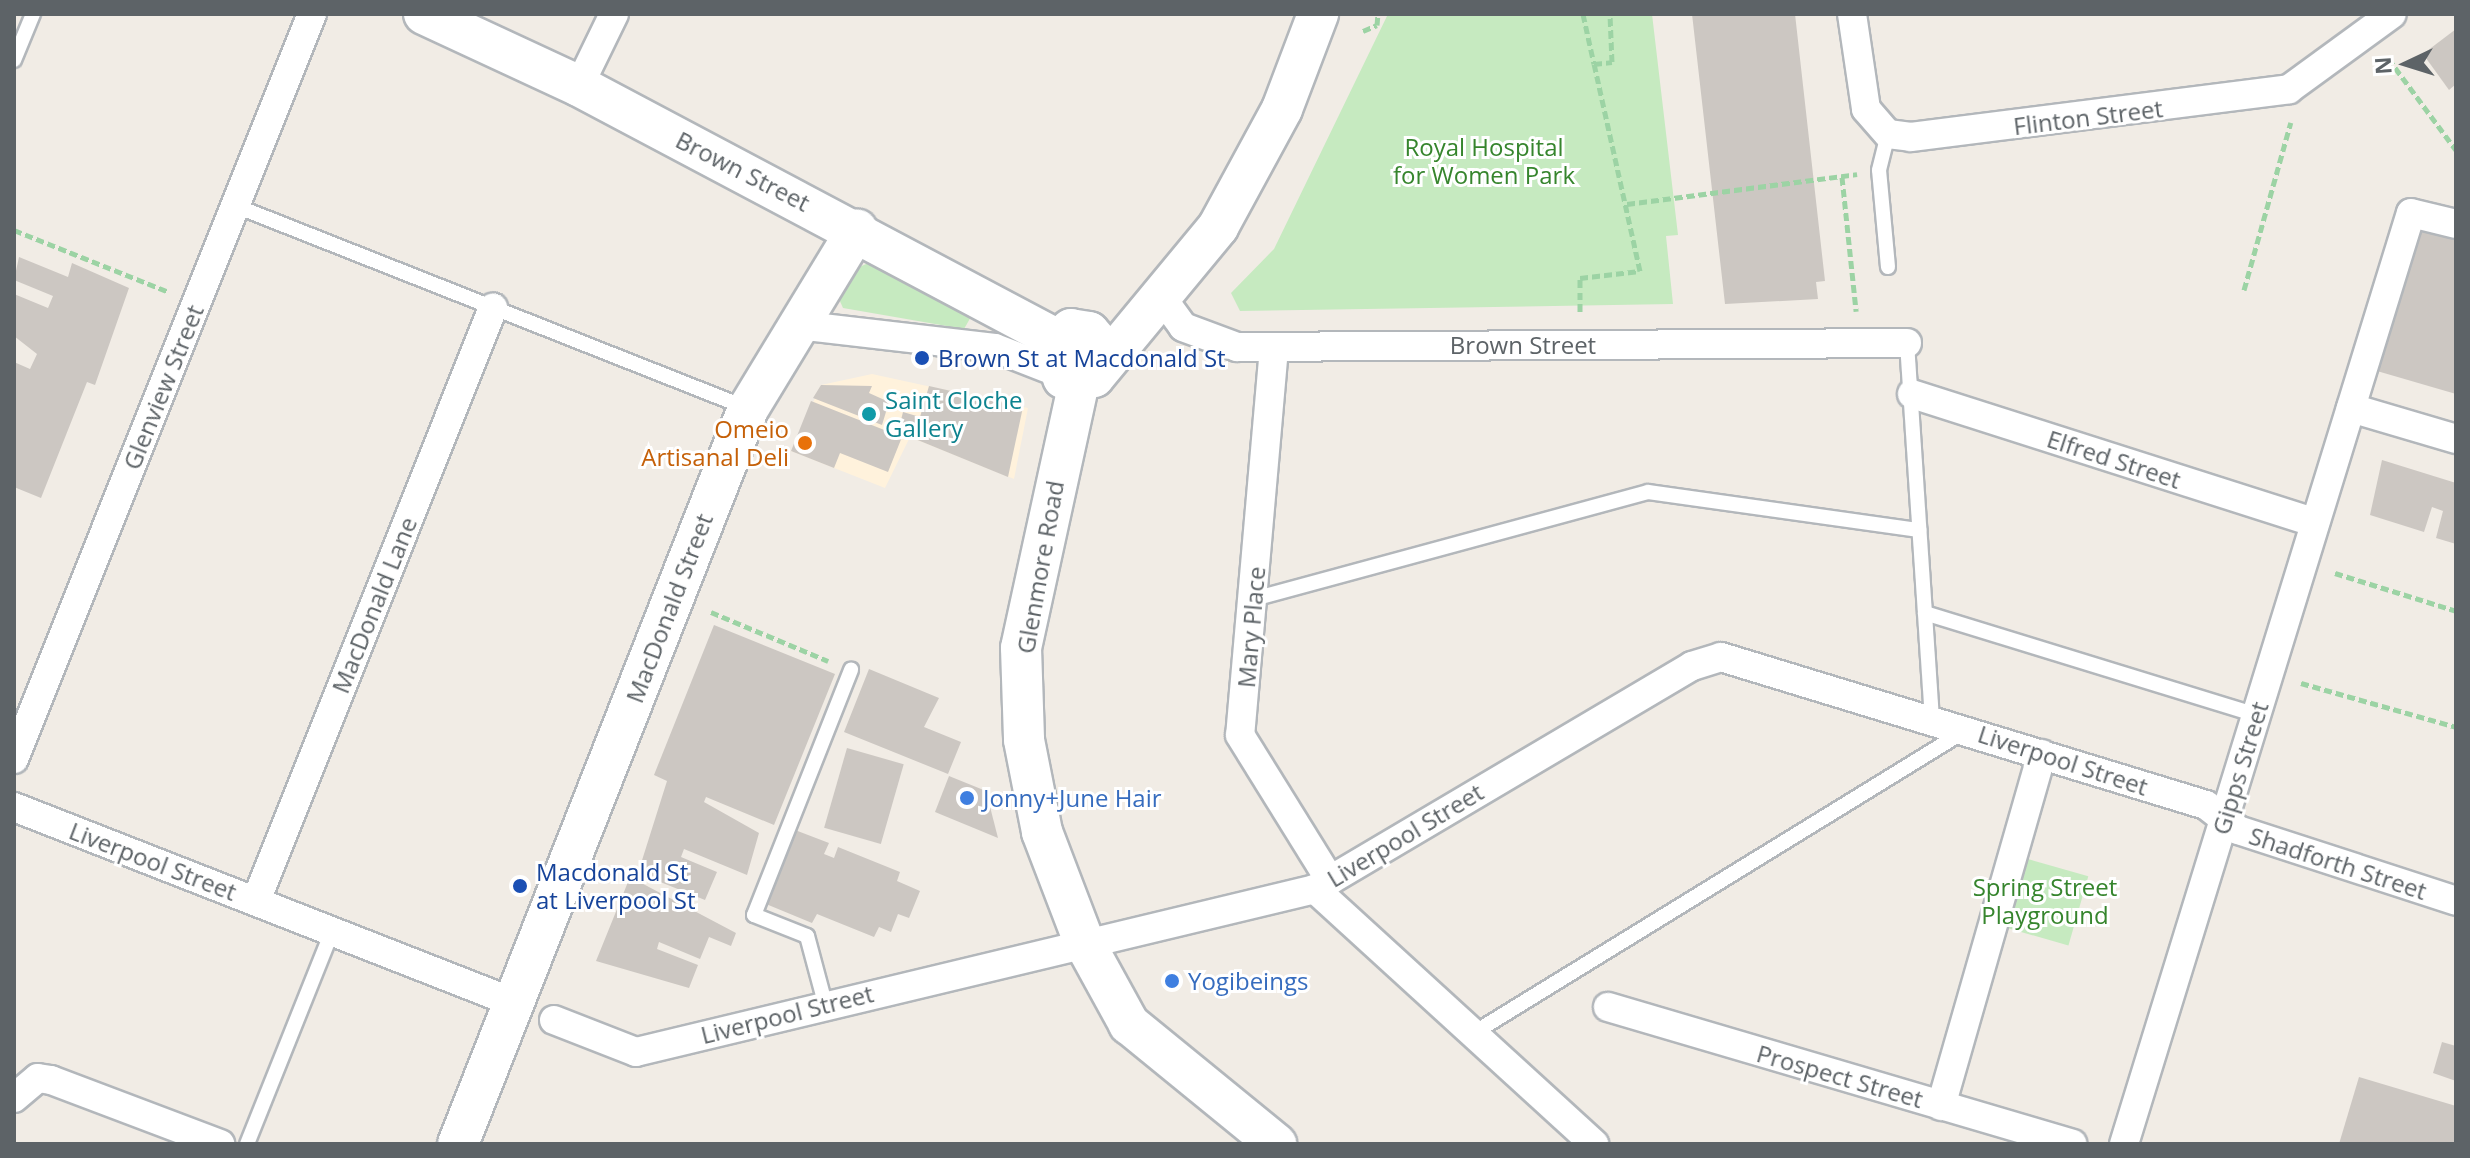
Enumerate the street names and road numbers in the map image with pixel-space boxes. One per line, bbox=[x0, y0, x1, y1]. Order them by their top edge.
street label: Flinton Street bbox=[2012, 94, 2164, 140]
street label: Brown Street bbox=[671, 125, 815, 217]
street label: Glenview Street bbox=[117, 300, 209, 474]
street label: Brown Street bbox=[1450, 331, 1596, 359]
street label: Elfred Street bbox=[2044, 424, 2184, 494]
street label: Glenmore Road bbox=[1011, 478, 1069, 656]
street label: MacDonald Street bbox=[620, 509, 718, 707]
street label: MacDonald Lane bbox=[326, 513, 422, 697]
street label: Mary Place bbox=[1231, 565, 1271, 689]
street label: Gipps Street bbox=[2206, 698, 2274, 838]
street label: Liverpool Street bbox=[1975, 719, 2151, 801]
street label: Liverpool Street bbox=[1322, 777, 1488, 893]
street label: Liverpool Street bbox=[65, 816, 241, 906]
street label: Shadforth Street bbox=[2246, 821, 2430, 905]
street label: Liverpool Street bbox=[698, 979, 876, 1049]
street label: Prospect Street bbox=[1754, 1039, 1926, 1113]

